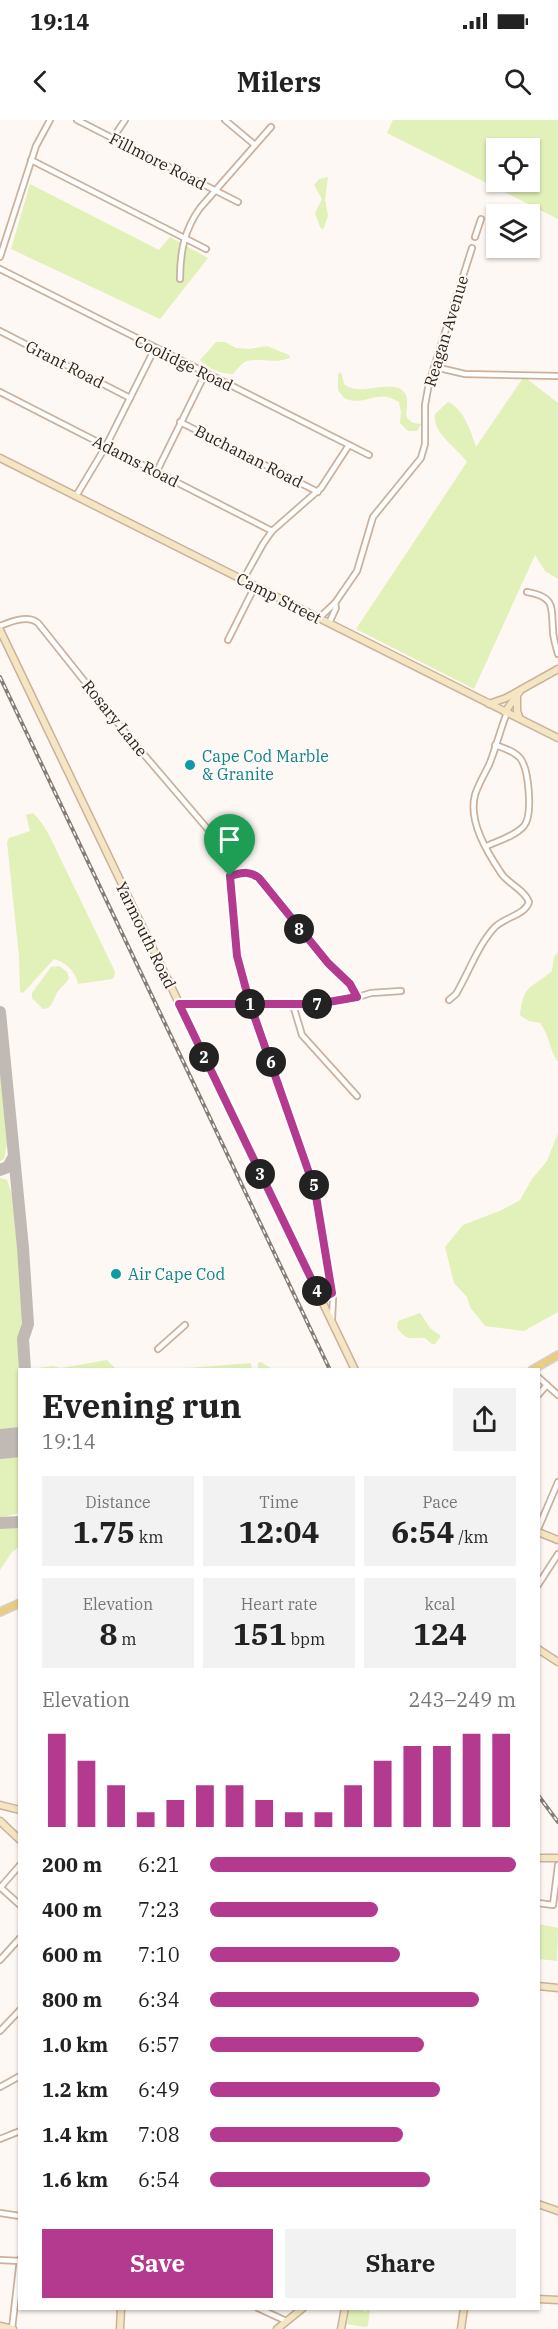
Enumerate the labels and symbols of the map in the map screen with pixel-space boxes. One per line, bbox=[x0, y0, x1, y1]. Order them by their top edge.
street label: Fillmore Road bbox=[106, 128, 210, 194]
street label: Reagan Avenue bbox=[420, 273, 472, 389]
street label: Coolidge Road bbox=[132, 331, 237, 396]
street label: Grant Road bbox=[23, 336, 108, 392]
street label: Buchanan Road bbox=[192, 420, 307, 492]
street label: Adams Road bbox=[89, 431, 183, 491]
street label: Camp Street bbox=[233, 568, 325, 628]
street label: Rosary Lane bbox=[78, 676, 152, 760]
place label: Cape Cod Marble & Granite bbox=[202, 746, 329, 784]
marker: Cape Cod Marble & Granite bbox=[183, 758, 197, 772]
pin bbox=[204, 814, 255, 876]
street label: Yarmouth Road bbox=[111, 878, 181, 992]
pin: 8 bbox=[284, 914, 314, 944]
pin: 1 bbox=[235, 989, 265, 1019]
pin: 7 bbox=[302, 989, 332, 1019]
pin: 2 bbox=[189, 1042, 219, 1072]
pin: 6 bbox=[256, 1047, 286, 1077]
pin: 3 bbox=[245, 1159, 275, 1189]
pin: 5 bbox=[299, 1170, 329, 1200]
place label: Air Cape Cod bbox=[128, 1264, 225, 1284]
marker: Air Cape Cod bbox=[109, 1267, 123, 1281]
pin: 4 bbox=[302, 1276, 332, 1306]

